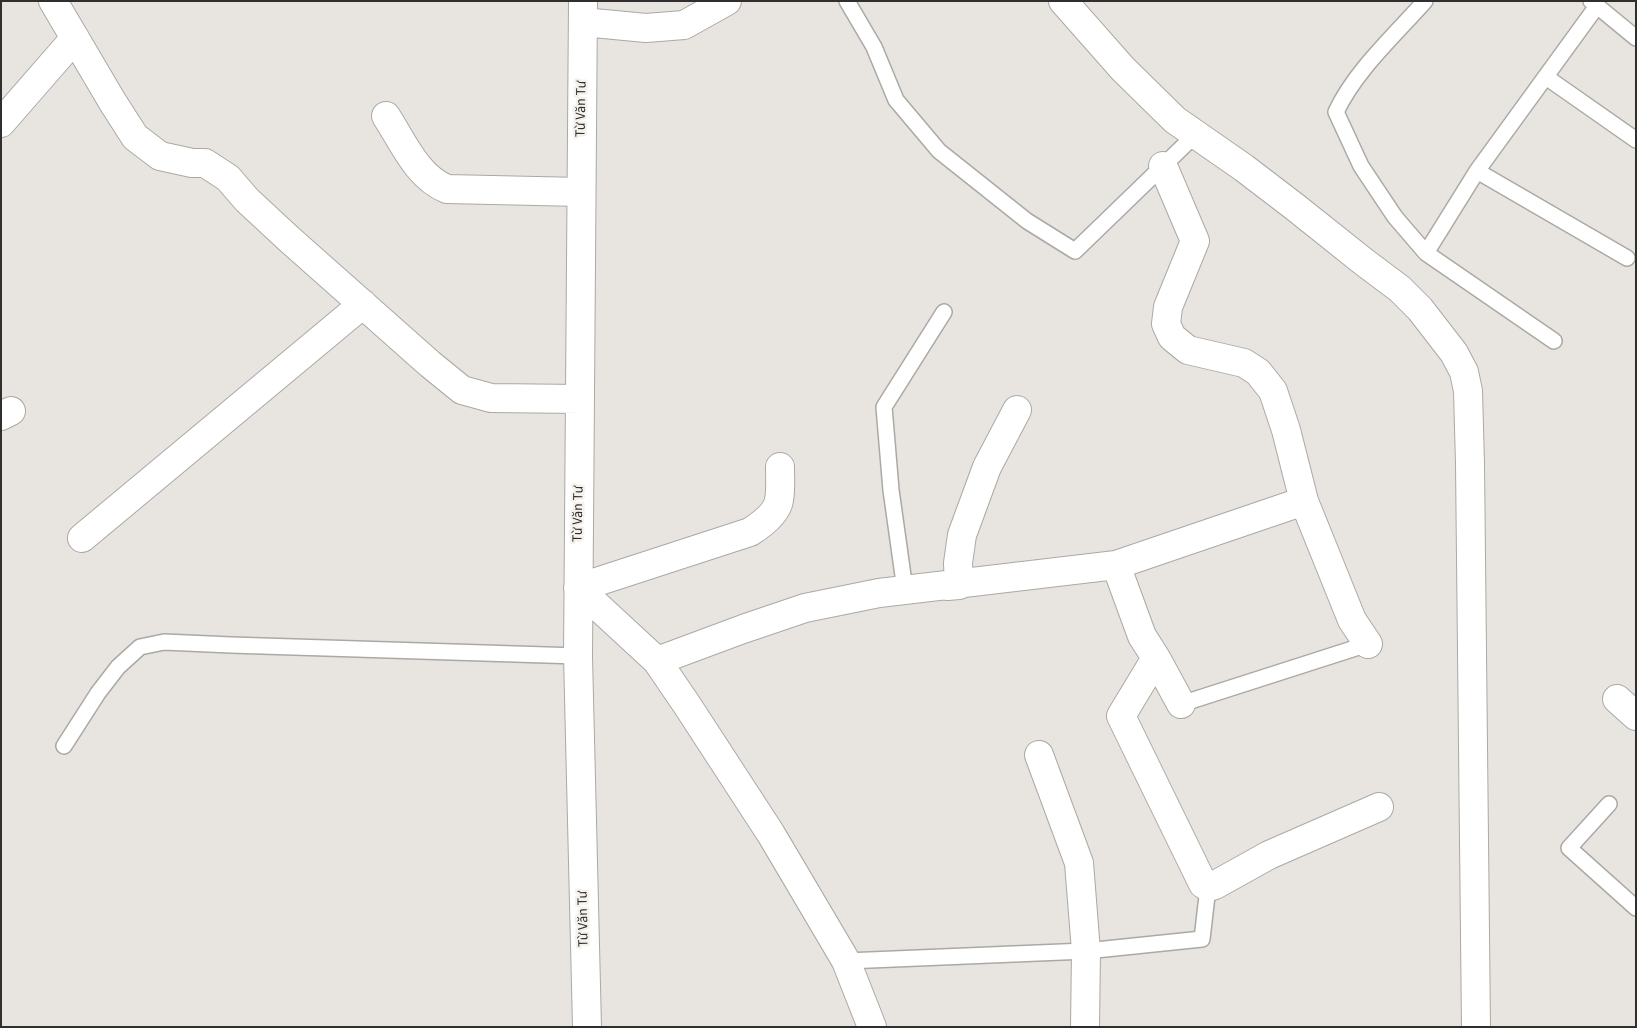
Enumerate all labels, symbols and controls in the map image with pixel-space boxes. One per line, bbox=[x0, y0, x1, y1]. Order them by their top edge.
street label: Từ Văn Tư bbox=[573, 81, 591, 137]
street label: Từ Văn Tư bbox=[570, 486, 588, 542]
street label: Từ Văn Tư bbox=[575, 891, 593, 947]

